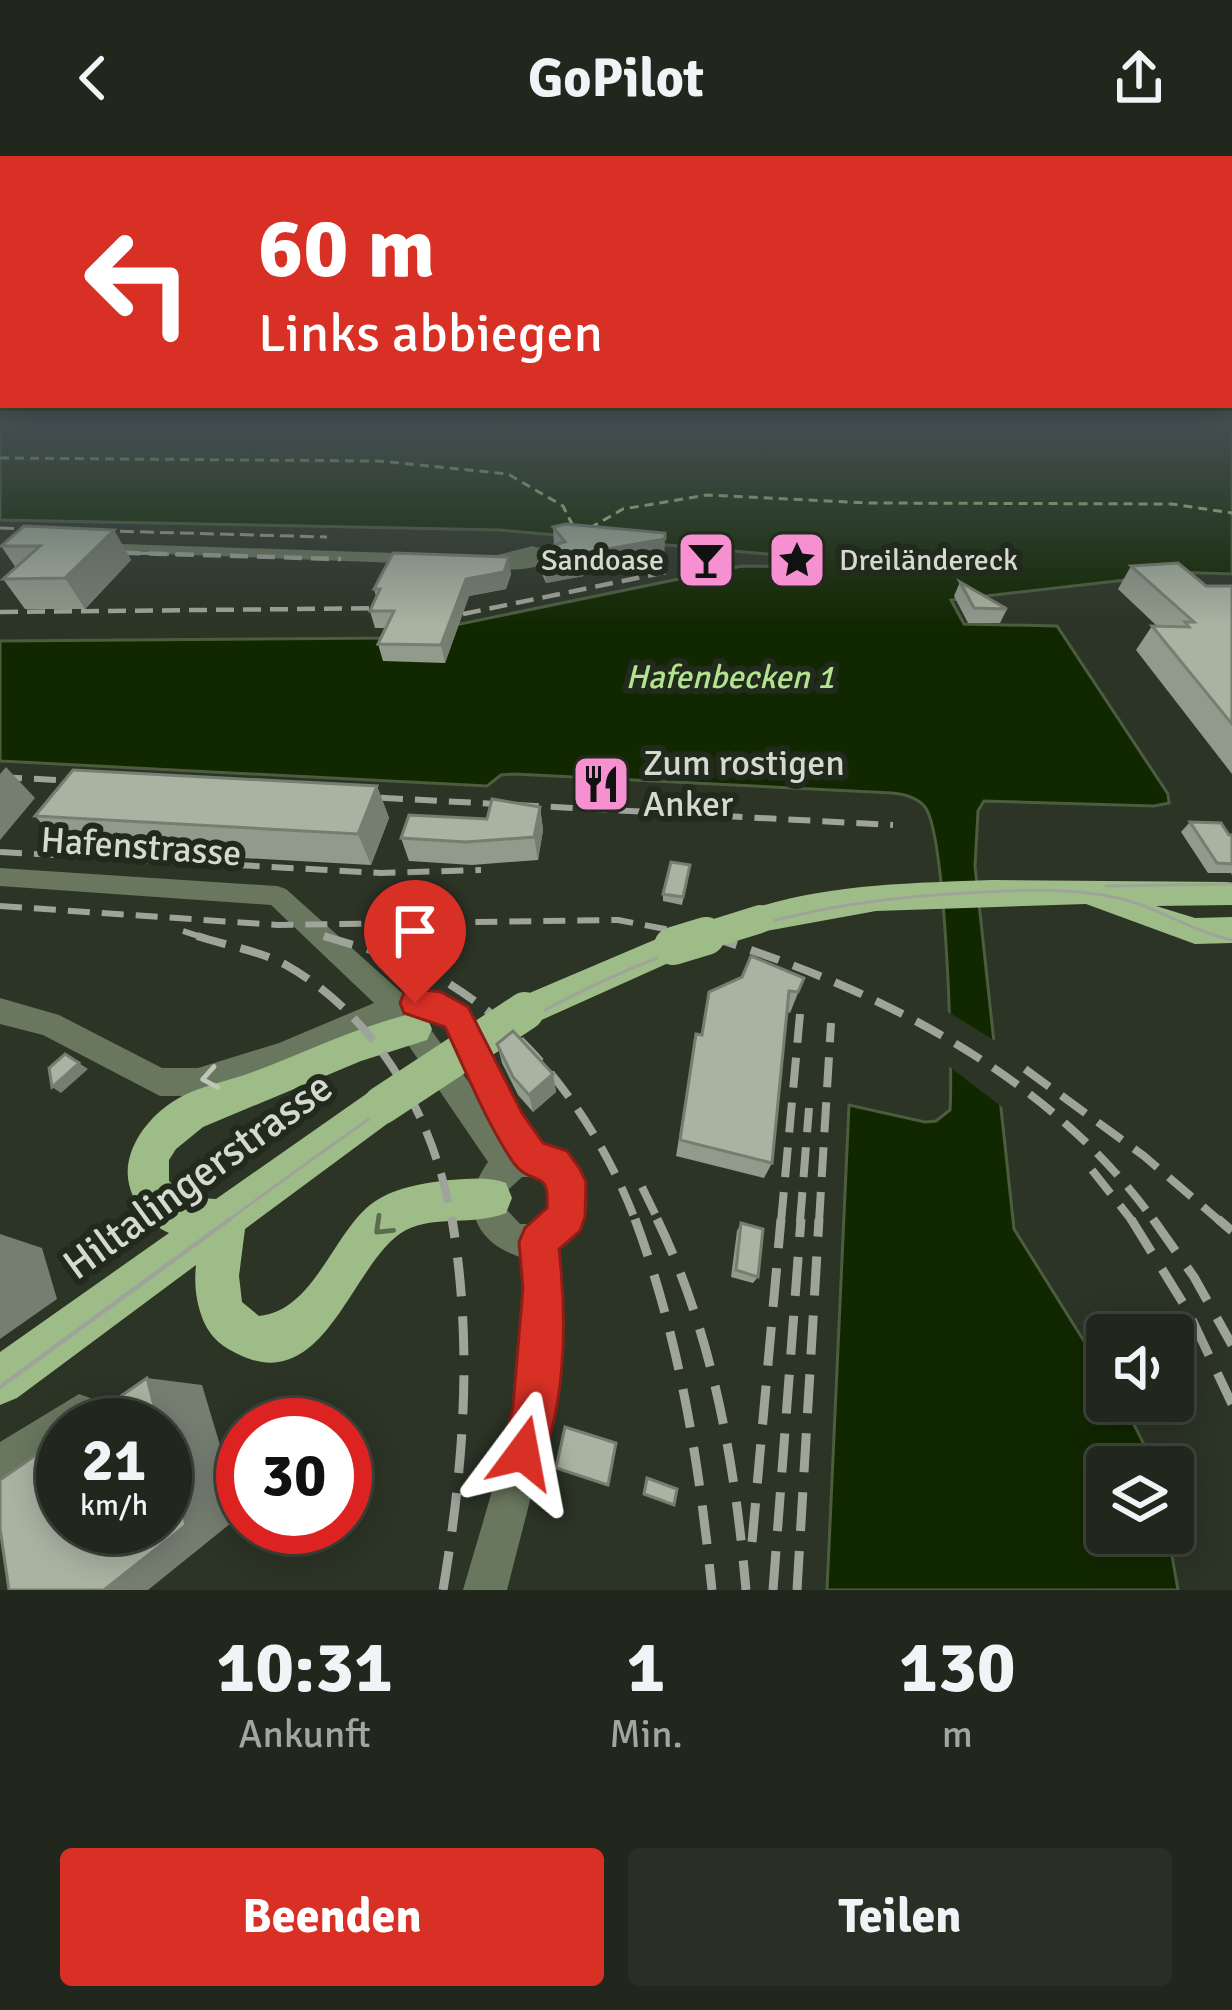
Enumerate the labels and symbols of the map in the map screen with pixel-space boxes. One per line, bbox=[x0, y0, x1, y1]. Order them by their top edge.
bar icon: Sandoase bbox=[675, 529, 737, 591]
place icon: Dreiländereck bbox=[766, 529, 828, 591]
place label: Sandoase bbox=[541, 542, 664, 579]
place label: Dreiländereck bbox=[839, 542, 1018, 579]
water label: Hafenbecken 1 bbox=[625, 657, 835, 698]
place label: Zum rostigen Anker bbox=[643, 741, 845, 827]
restaurant icon: Zum rostigen Anker bbox=[570, 753, 632, 815]
street label: Hafenstrasse bbox=[39, 818, 243, 876]
pin bbox=[364, 880, 466, 1003]
street label: Hiltalingerstrasse bbox=[54, 1061, 342, 1291]
one-way arrow bbox=[200, 1064, 220, 1090]
one-way arrow bbox=[374, 1212, 396, 1234]
position arrow bbox=[460, 1390, 586, 1516]
speed limit sign: 30 bbox=[216, 1398, 372, 1554]

